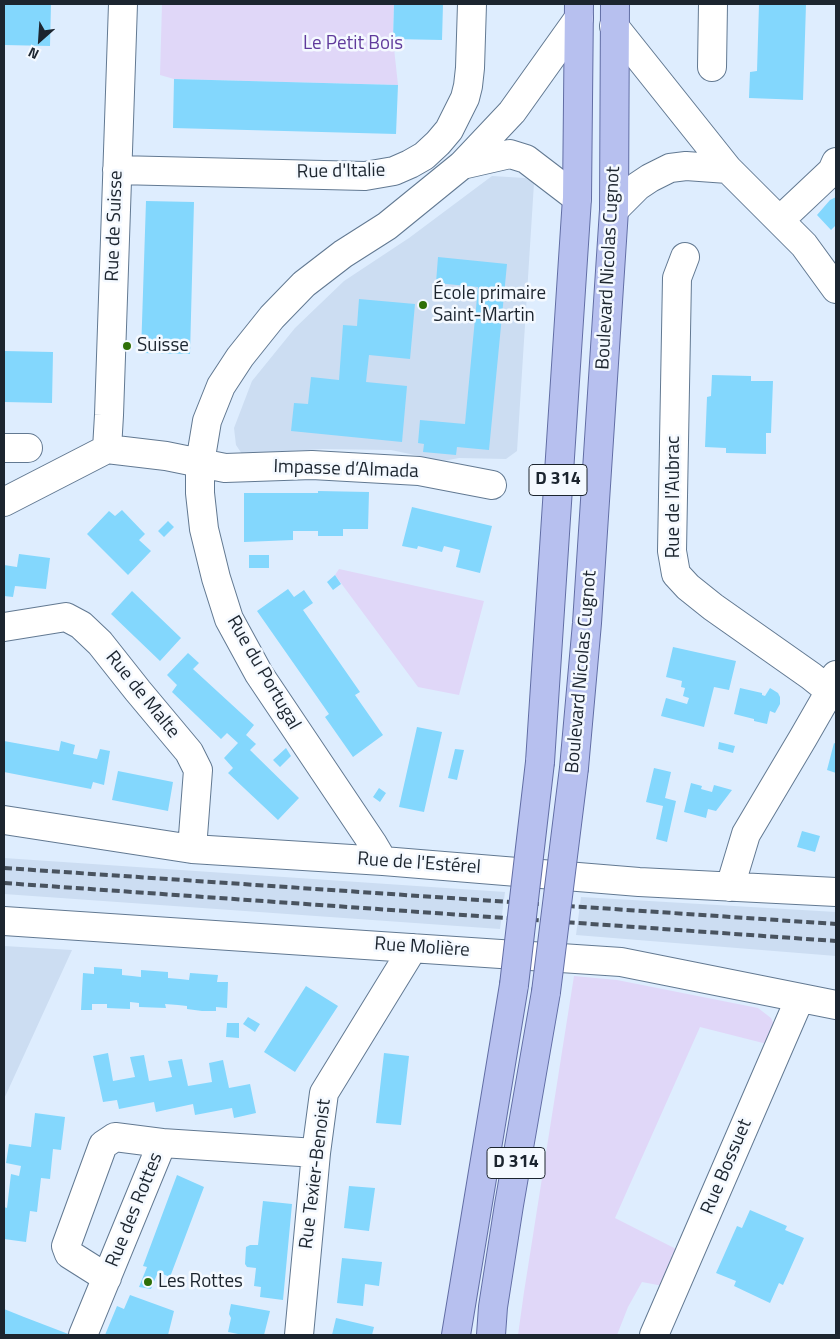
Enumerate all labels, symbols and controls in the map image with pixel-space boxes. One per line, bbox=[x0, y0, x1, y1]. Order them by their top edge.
north arrow bbox=[15, 15, 65, 65]
park label: Le Petit Bois bbox=[303, 33, 403, 55]
text: N bbox=[24, 42, 42, 65]
street label: Rue d'Italie bbox=[297, 160, 385, 184]
street label: Boulevard Nicolas Cugnot bbox=[592, 166, 626, 370]
street label: Rue de Suisse bbox=[102, 170, 128, 282]
place label: École primaire Saint-Martin bbox=[433, 283, 546, 327]
marker: École primaire Saint-Martin bbox=[417, 299, 429, 311]
place label: Suisse bbox=[137, 335, 189, 357]
marker: Suisse bbox=[121, 340, 133, 352]
street label: Rue de l'Aubrac bbox=[663, 436, 685, 558]
street label: Impasse d’Almada bbox=[273, 456, 419, 484]
road number: D 314 bbox=[529, 464, 587, 496]
street label: Boulevard Nicolas Cugnot bbox=[562, 570, 602, 774]
street label: Rue du Portugal bbox=[221, 612, 305, 734]
street label: Rue de Malte bbox=[100, 647, 184, 743]
street label: Rue de l'Estérel bbox=[357, 848, 481, 880]
street label: Rue Molière bbox=[374, 933, 470, 963]
street label: Rue Texier-Benoist bbox=[295, 1098, 337, 1250]
street label: Rue Bossuet bbox=[697, 1116, 757, 1218]
road number: D 314 bbox=[487, 1148, 545, 1178]
street label: Rue des Rottes bbox=[102, 1149, 168, 1271]
place label: Les Rottes bbox=[158, 1271, 243, 1293]
marker: Les Rottes bbox=[142, 1276, 154, 1288]

